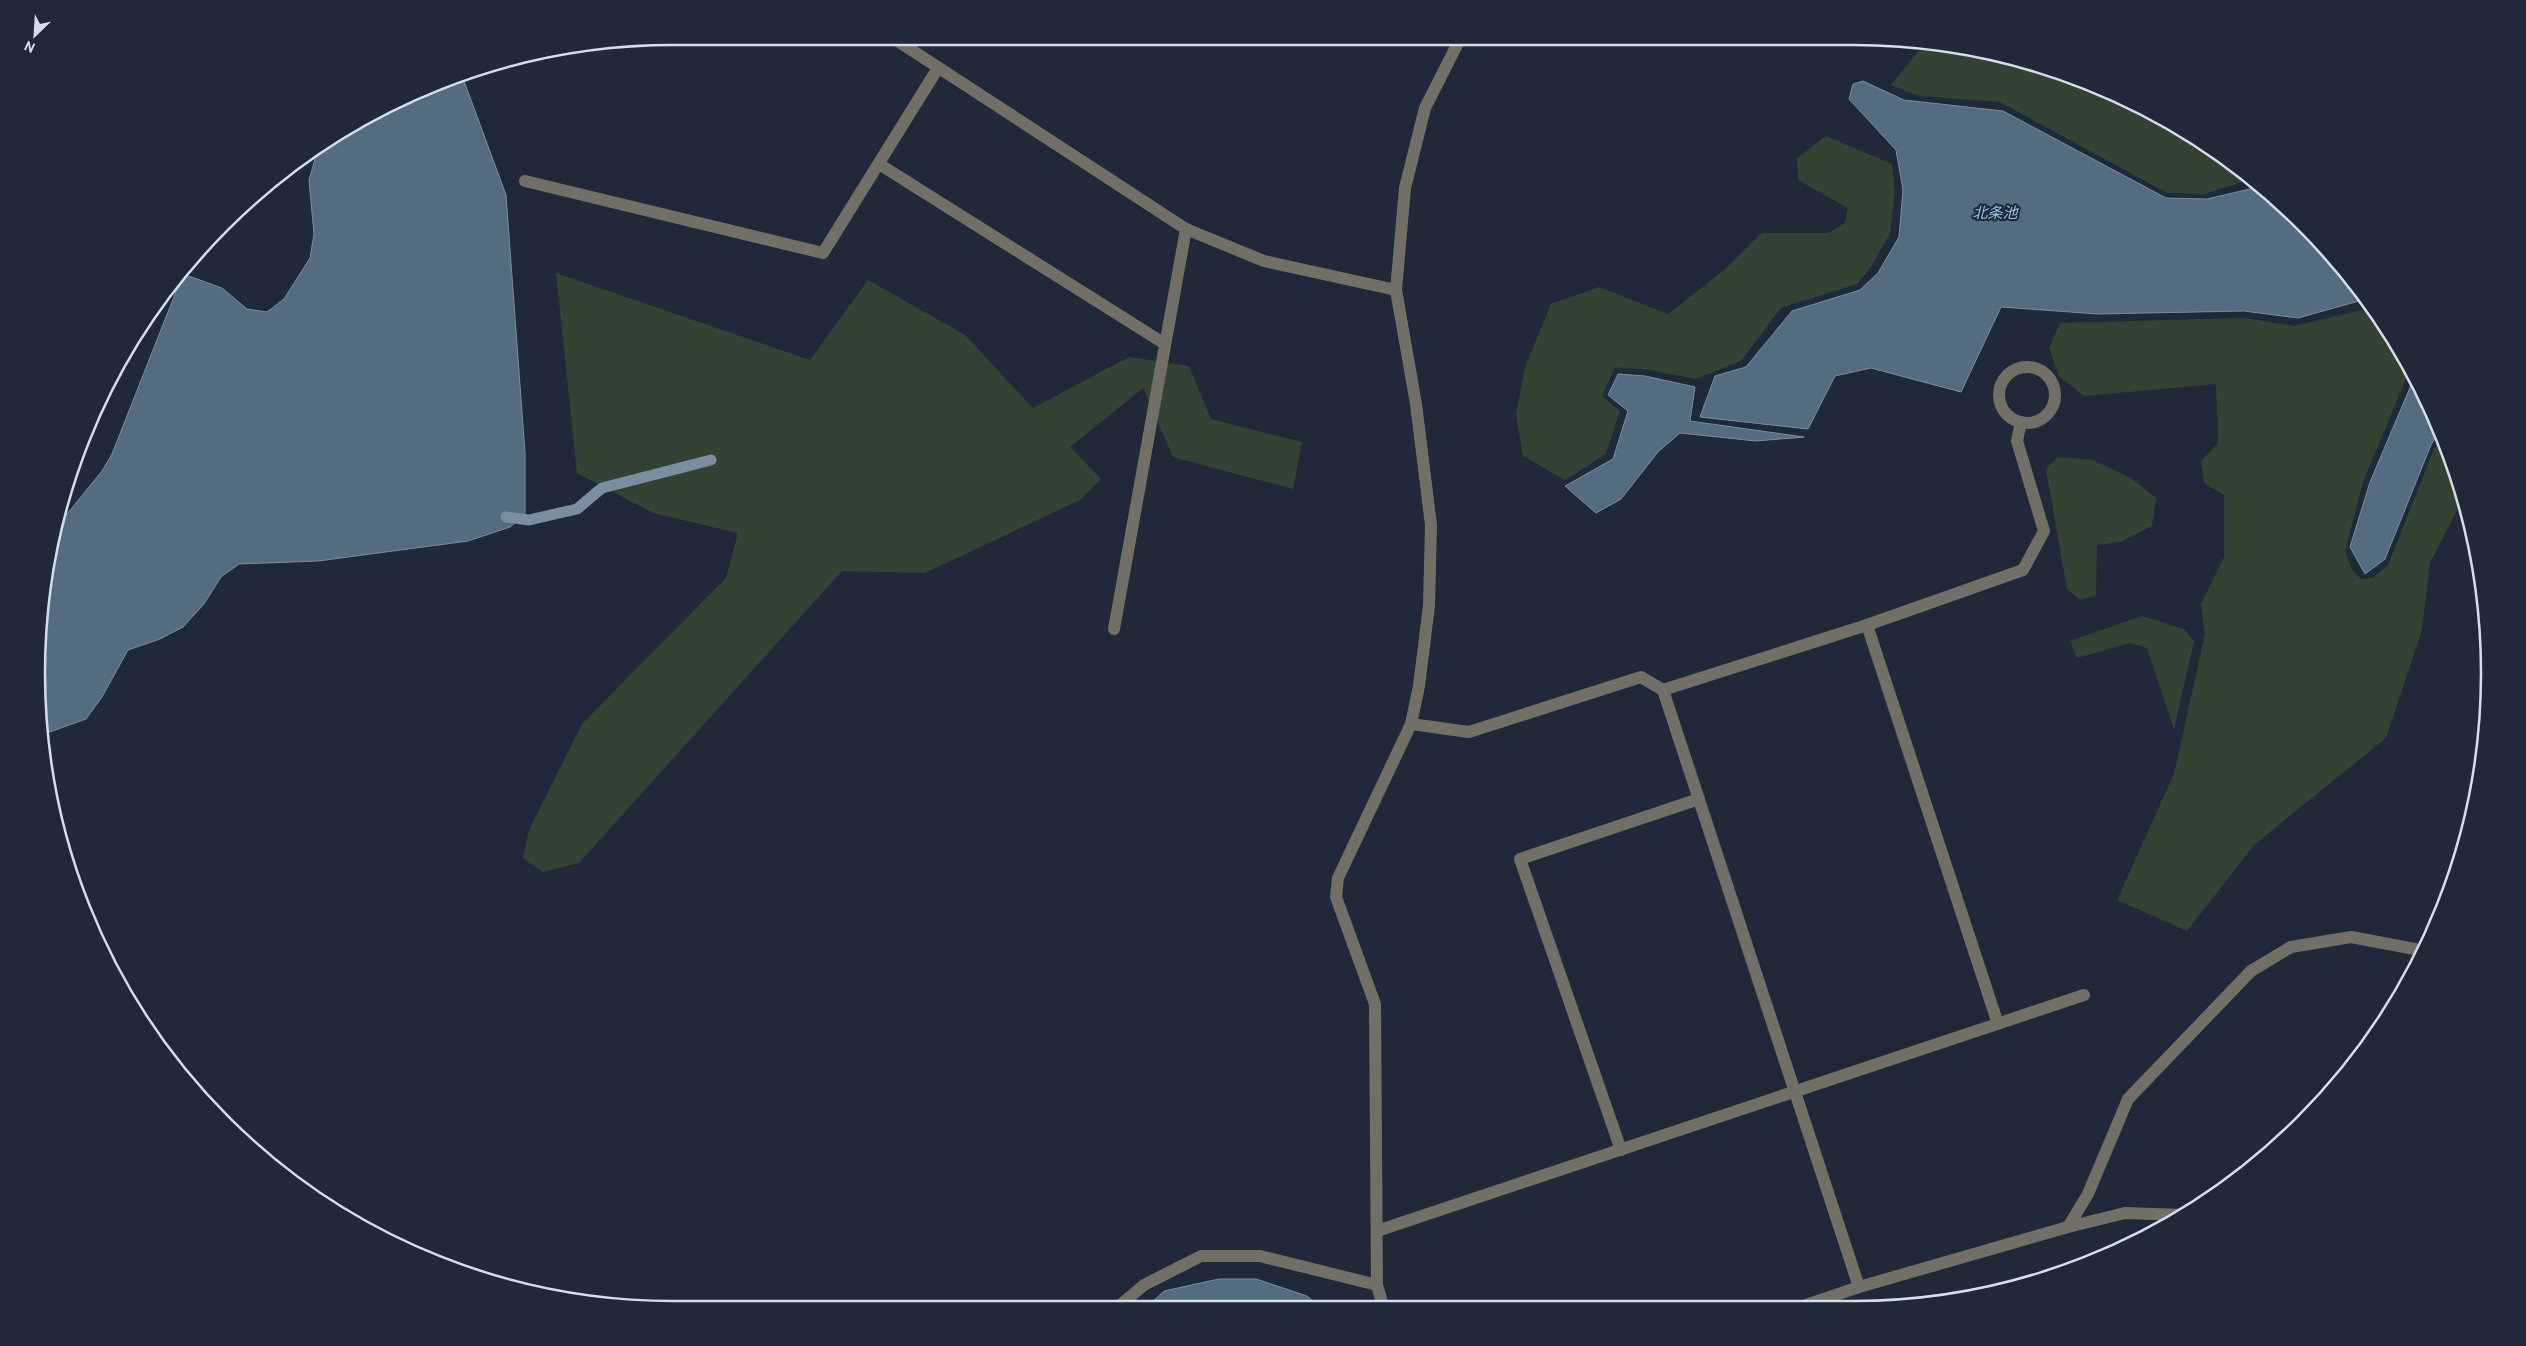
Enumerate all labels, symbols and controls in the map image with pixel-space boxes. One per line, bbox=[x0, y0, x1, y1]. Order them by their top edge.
north arrow bbox=[10, 10, 60, 60]
text: N bbox=[22, 36, 38, 55]
water label: 北条池 bbox=[1972, 205, 2019, 224]

